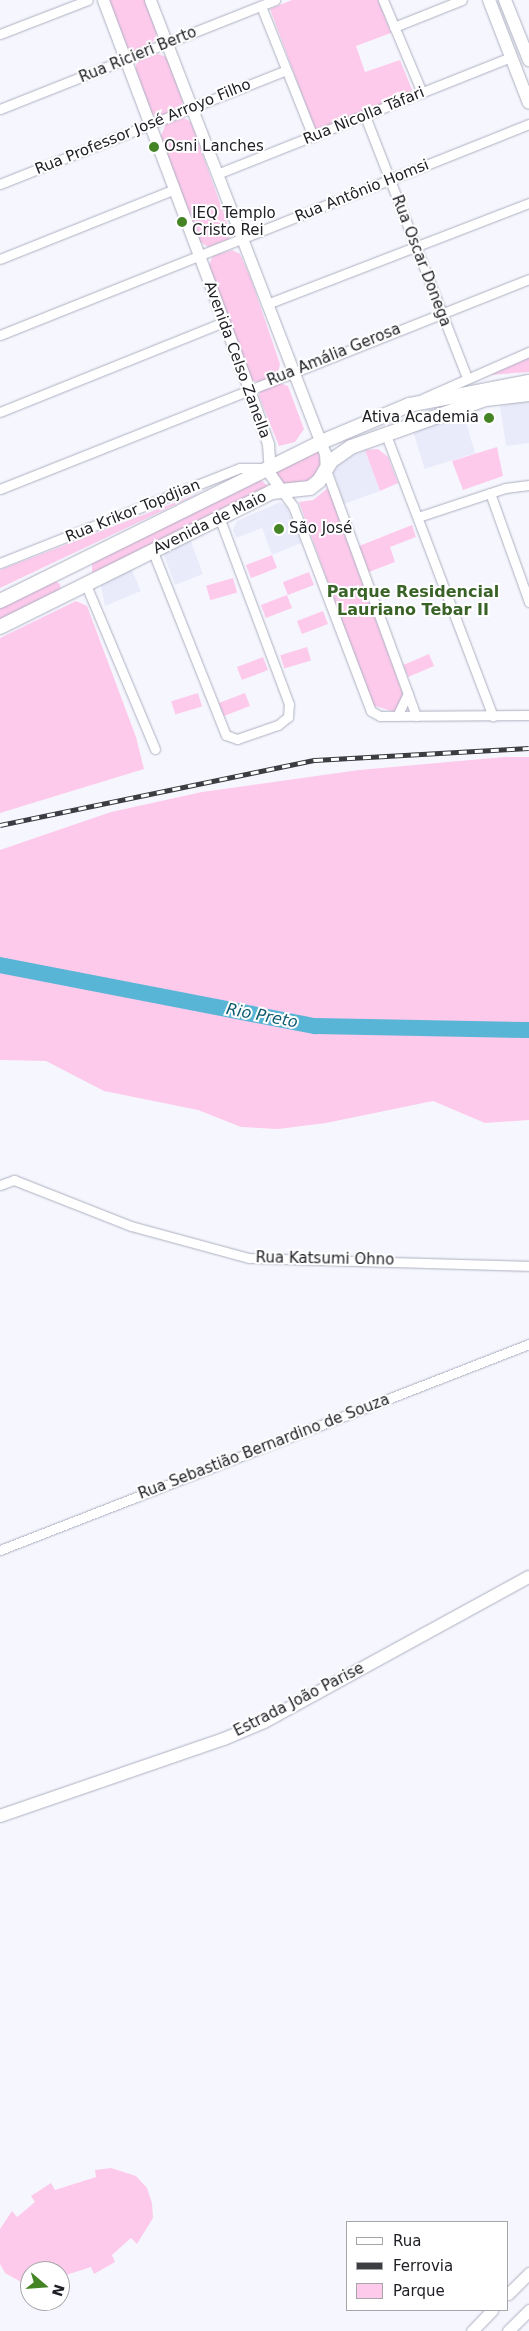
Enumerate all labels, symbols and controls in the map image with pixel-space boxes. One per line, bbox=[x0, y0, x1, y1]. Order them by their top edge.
street label: Rua Ricieri Berto bbox=[77, 23, 199, 87]
street label: Rua Professor José Arroyo Filho bbox=[32, 75, 254, 179]
street label: Rua Nicolla Táfari bbox=[301, 83, 427, 149]
place label: Osni Lanches bbox=[164, 138, 264, 156]
marker: Osni Lanches bbox=[148, 141, 160, 153]
street label: Rua Antônio Homsi bbox=[292, 156, 432, 226]
street label: Rua Oscar Donega bbox=[388, 193, 454, 329]
place label: IEQ Templo Cristo Rei bbox=[192, 204, 276, 239]
marker: IEQ Templo Cristo Rei bbox=[176, 216, 188, 228]
street label: Avenida Celso Zanella bbox=[200, 279, 274, 441]
street label: Rua Amália Gerosa bbox=[265, 320, 403, 390]
place label: Ativa Academia bbox=[362, 409, 479, 427]
marker: Ativa Academia bbox=[483, 412, 495, 424]
street label: Rua Krikor Topdjian bbox=[63, 476, 203, 546]
street label: Avenida de Maio bbox=[150, 488, 270, 558]
place label: São José bbox=[289, 520, 352, 538]
marker: São José bbox=[273, 523, 285, 535]
district label: Parque Residencial Lauriano Tebar II bbox=[327, 582, 499, 620]
water label: Rio Preto bbox=[225, 1000, 299, 1032]
street label: Rua Katsumi Ohno bbox=[255, 1249, 395, 1269]
street label: Rua Sebastião Bernardino de Souza bbox=[136, 1391, 392, 1503]
street label: Estrada João Parise bbox=[231, 1659, 367, 1741]
legend bbox=[346, 2221, 509, 2311]
text: Rua bbox=[393, 2232, 421, 2250]
text: Ferrovia bbox=[393, 2257, 453, 2275]
north arrow bbox=[20, 2261, 70, 2311]
text: N bbox=[49, 2282, 68, 2298]
text: Parque bbox=[393, 2282, 445, 2300]

